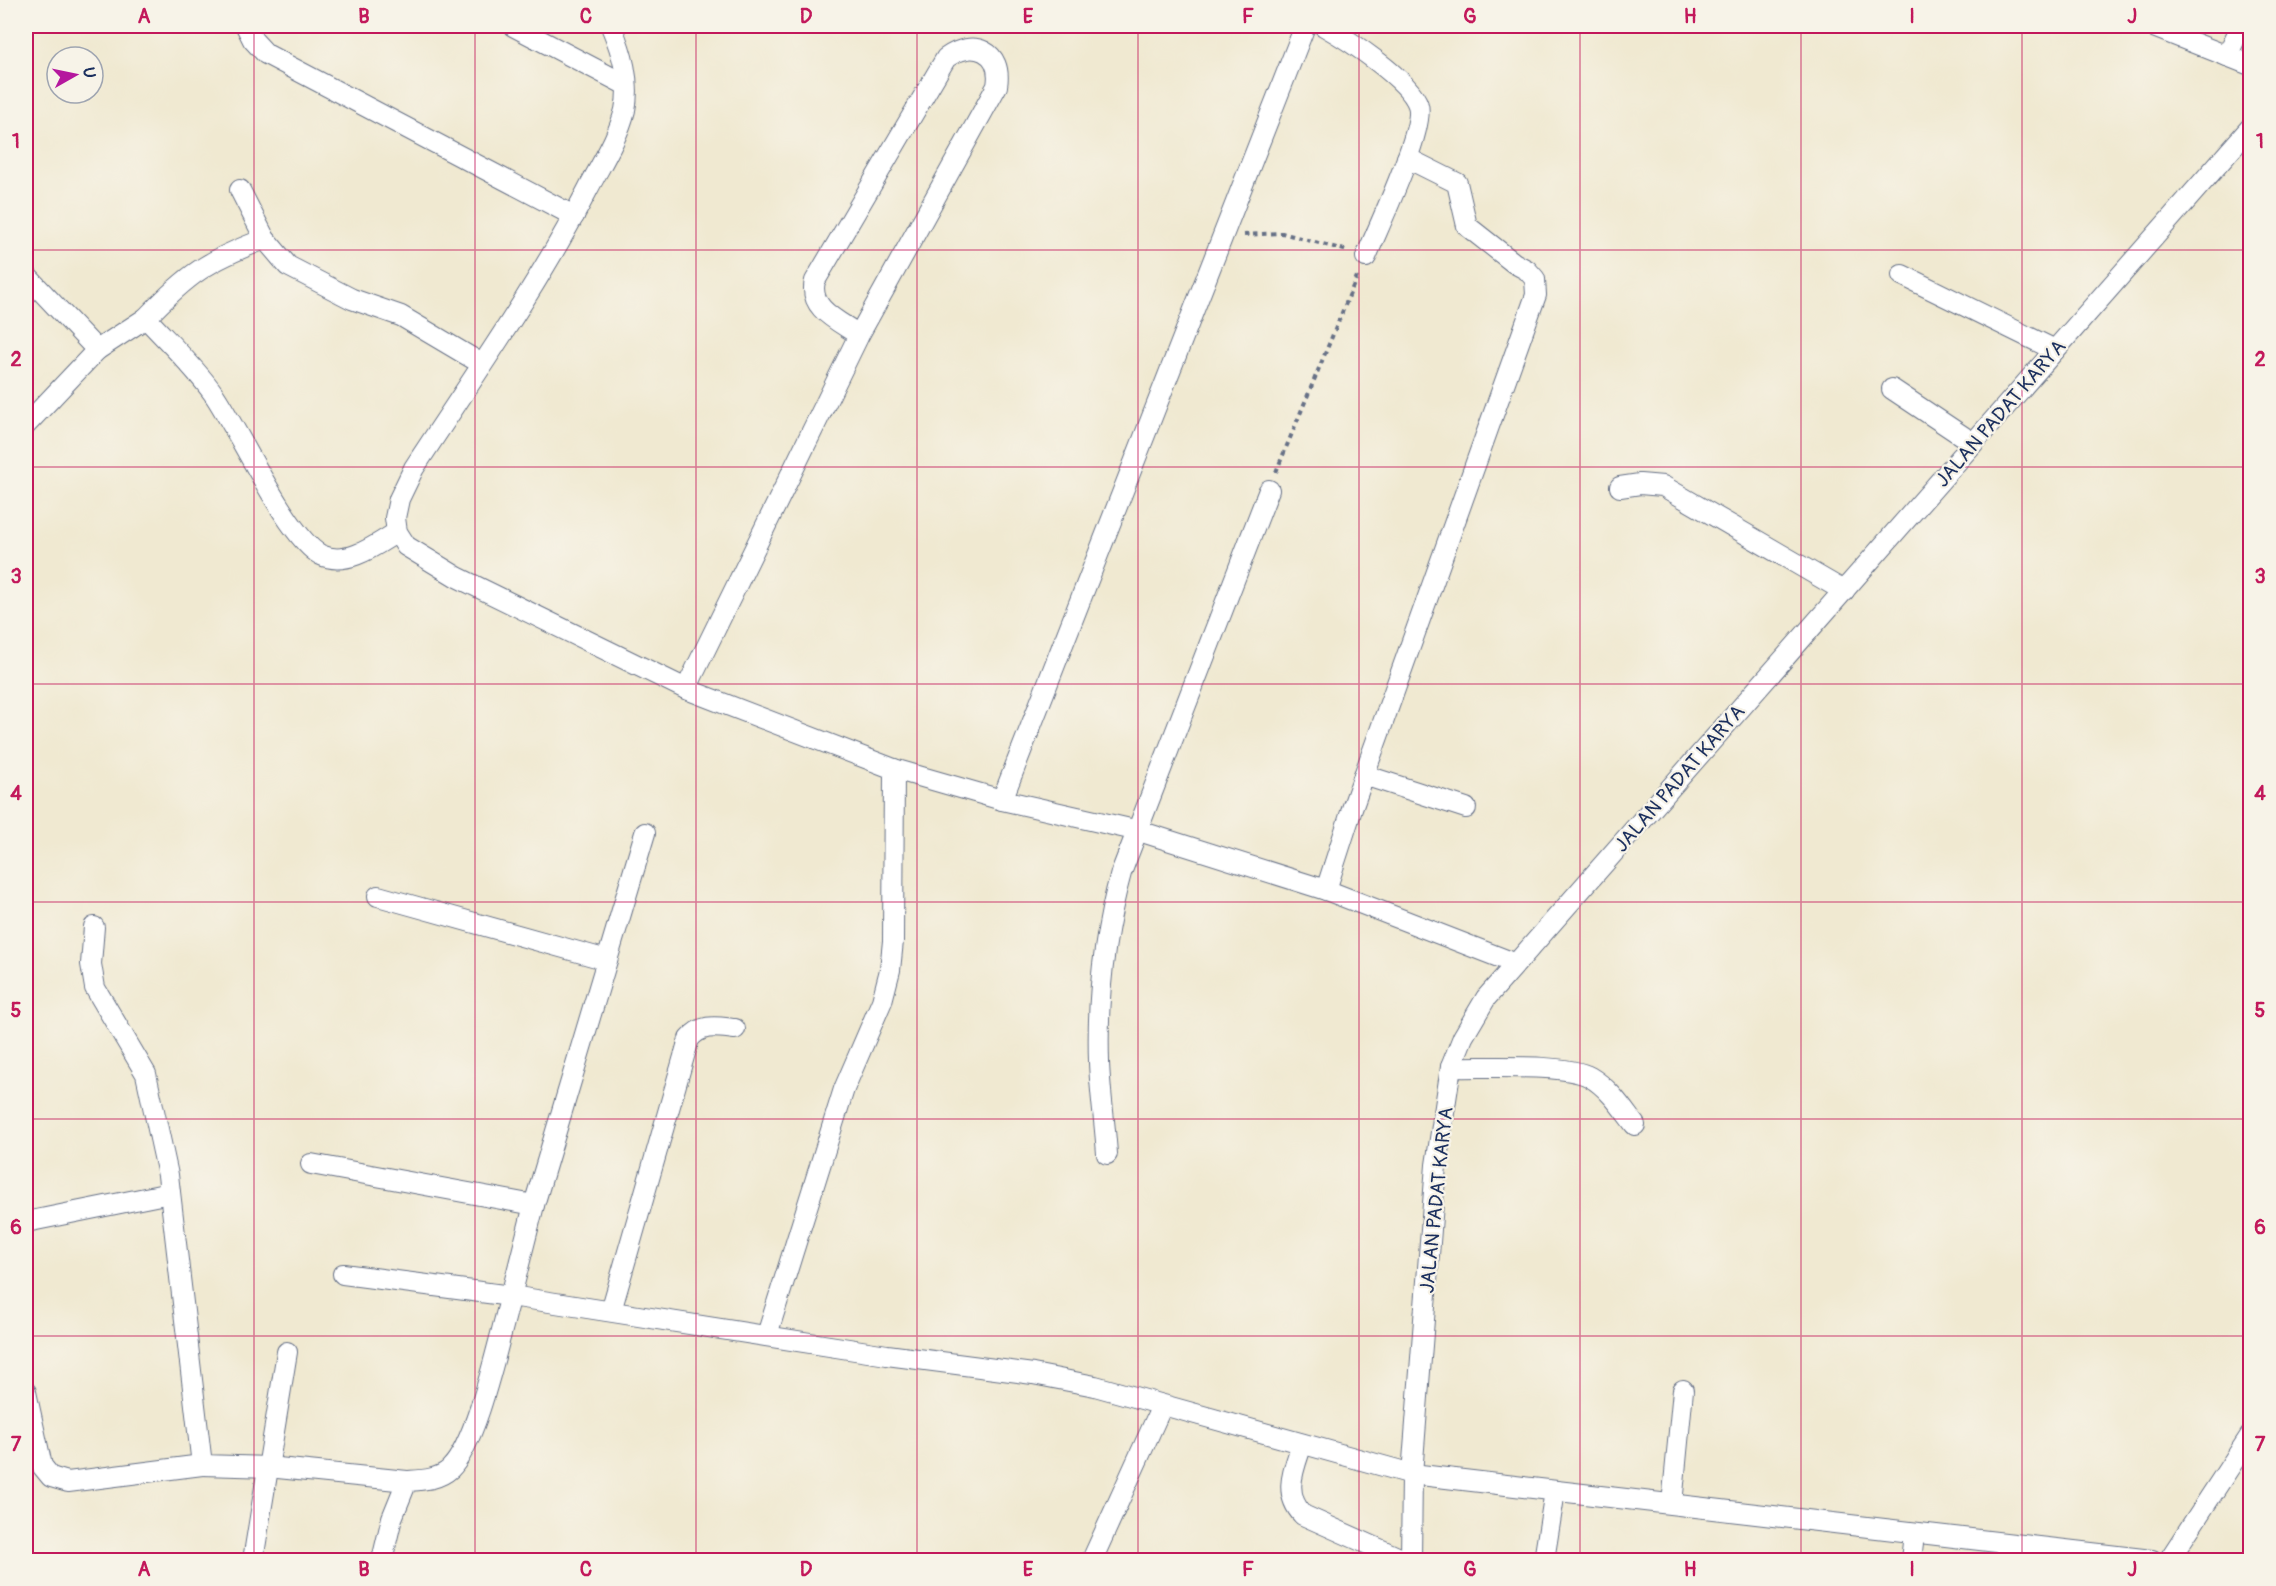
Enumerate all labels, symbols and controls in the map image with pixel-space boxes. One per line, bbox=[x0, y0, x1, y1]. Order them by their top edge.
text: A bbox=[138, 4, 151, 29]
text: B bbox=[358, 4, 370, 29]
text: C bbox=[580, 4, 592, 29]
text: D bbox=[800, 4, 813, 29]
text: E bbox=[1023, 4, 1034, 29]
text: F bbox=[1242, 4, 1254, 29]
text: G bbox=[1463, 4, 1477, 29]
text: H bbox=[1684, 4, 1697, 29]
text: I bbox=[1909, 4, 1915, 29]
text: J bbox=[2127, 4, 2137, 29]
north arrow bbox=[45, 45, 105, 105]
text: U bbox=[78, 66, 100, 80]
text: 1 bbox=[12, 129, 20, 154]
text: 1 bbox=[2256, 129, 2264, 154]
street label: JALAN PADAT KARYA bbox=[1930, 335, 2071, 492]
text: 2 bbox=[10, 347, 22, 372]
text: 2 bbox=[2254, 347, 2266, 372]
text: 3 bbox=[10, 564, 22, 589]
text: 3 bbox=[2254, 564, 2266, 589]
street label: JALAN PADAT KARYA bbox=[1609, 700, 1750, 857]
text: 4 bbox=[10, 781, 22, 806]
text: 4 bbox=[2254, 781, 2266, 806]
text: 5 bbox=[11, 998, 22, 1023]
text: 5 bbox=[2255, 998, 2266, 1023]
street label: JALAN PADAT KARYA bbox=[1414, 1106, 1459, 1294]
text: 6 bbox=[10, 1215, 22, 1240]
text: 6 bbox=[2254, 1215, 2266, 1240]
text: 7 bbox=[11, 1432, 22, 1457]
text: 7 bbox=[2255, 1432, 2266, 1457]
text: A bbox=[138, 1557, 151, 1582]
text: B bbox=[358, 1557, 370, 1582]
text: C bbox=[580, 1557, 592, 1582]
text: D bbox=[800, 1557, 813, 1582]
text: E bbox=[1023, 1557, 1034, 1582]
text: F bbox=[1242, 1557, 1254, 1582]
text: G bbox=[1463, 1557, 1477, 1582]
text: H bbox=[1684, 1557, 1697, 1582]
text: I bbox=[1909, 1557, 1915, 1582]
text: J bbox=[2127, 1557, 2137, 1582]

